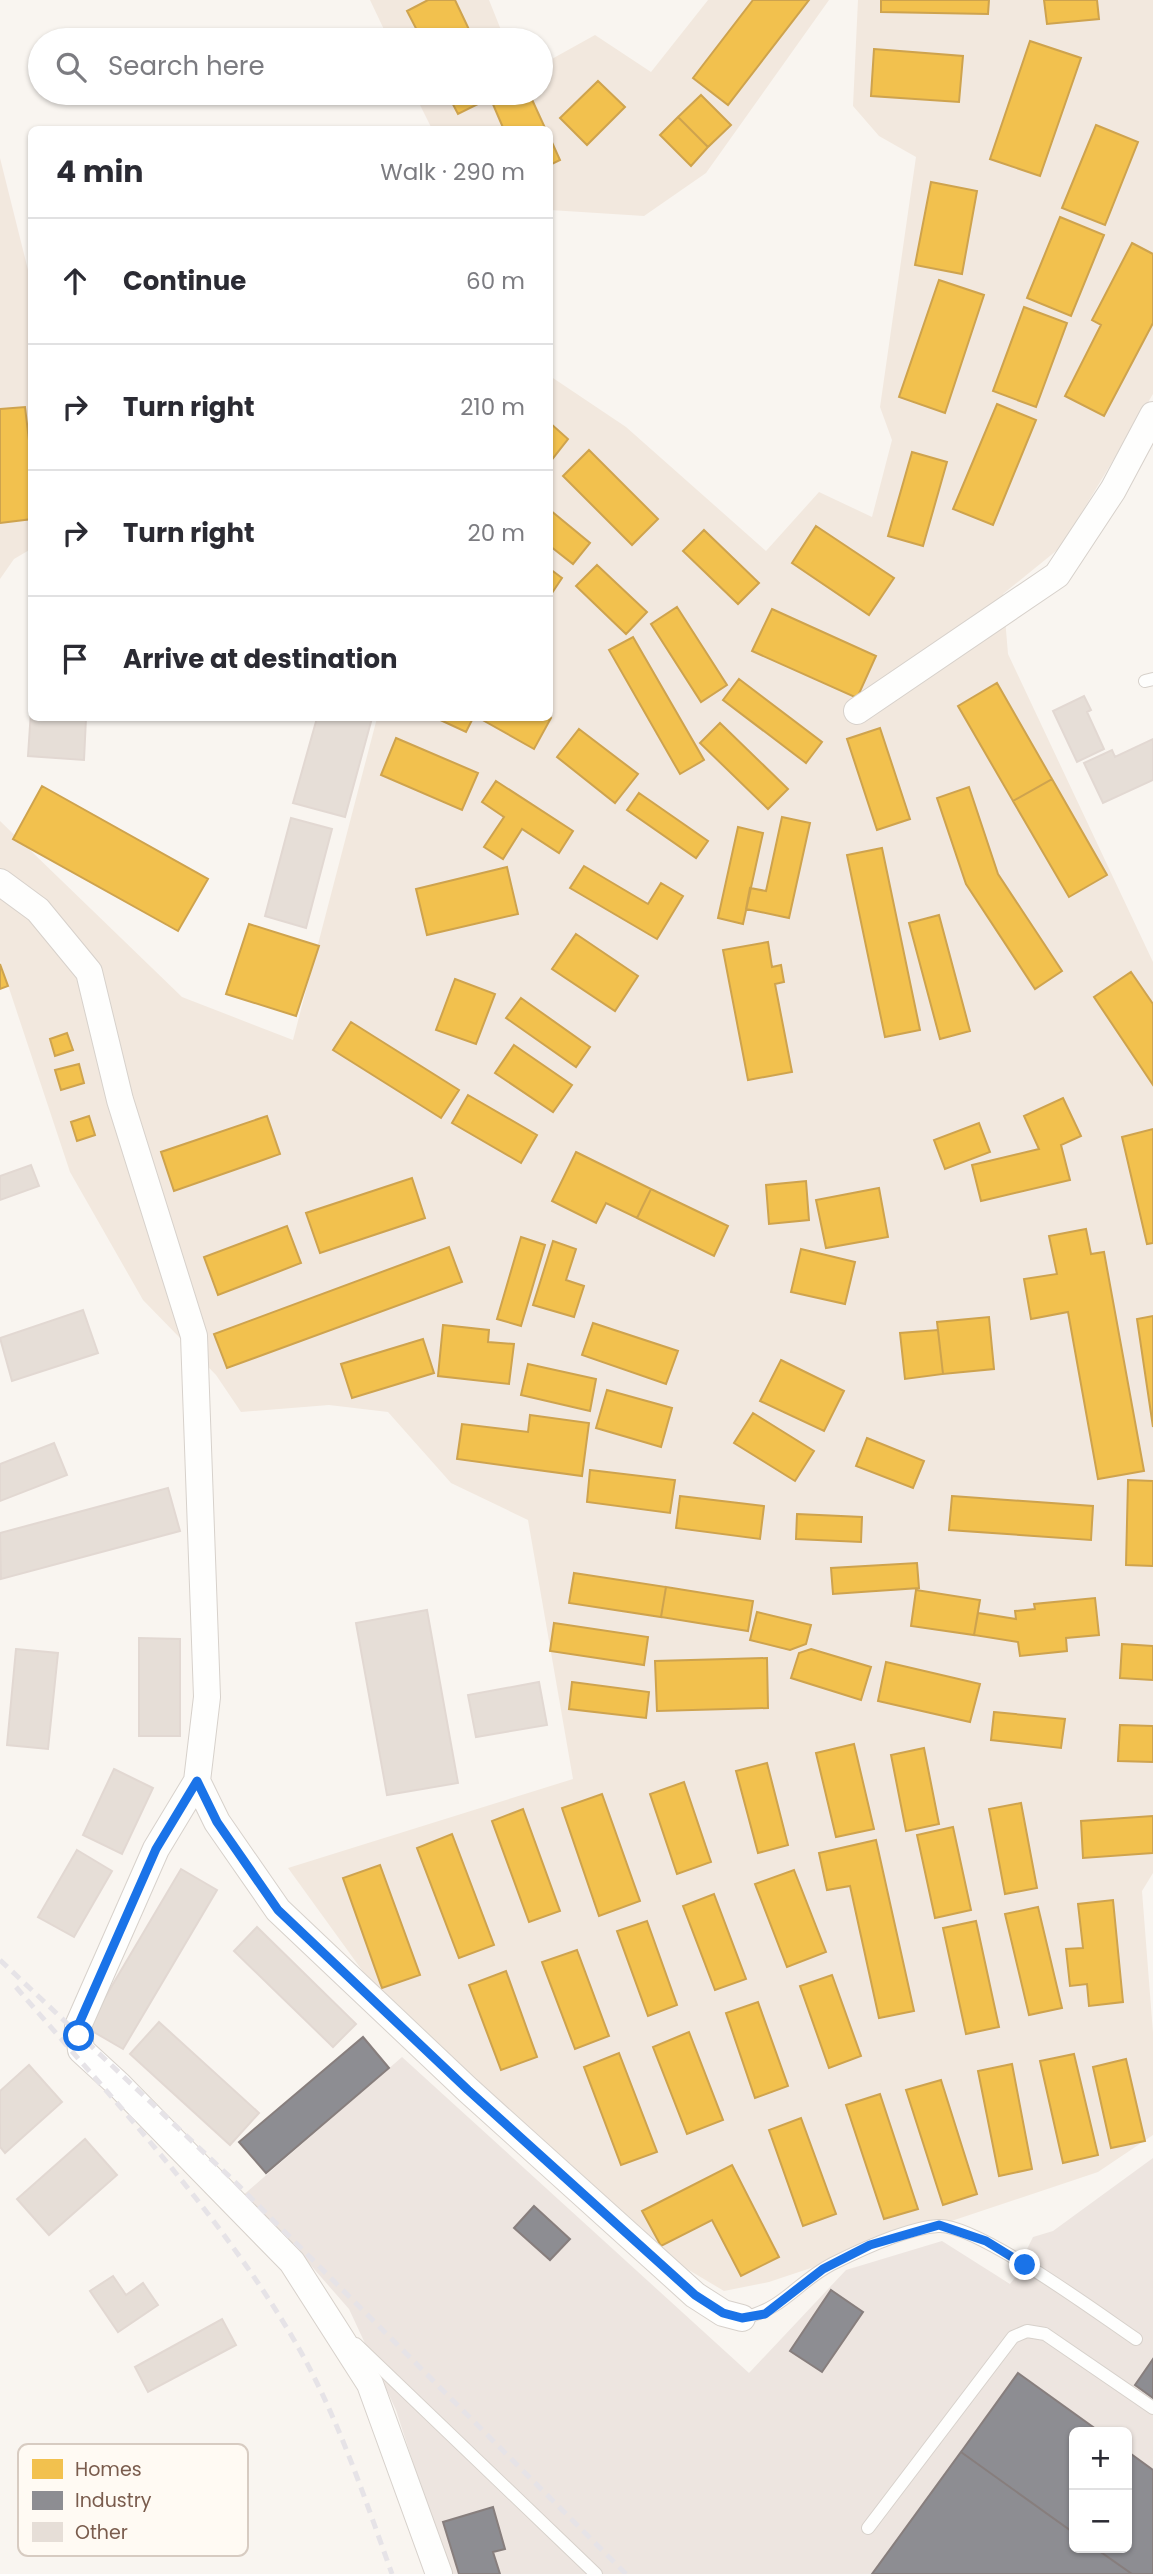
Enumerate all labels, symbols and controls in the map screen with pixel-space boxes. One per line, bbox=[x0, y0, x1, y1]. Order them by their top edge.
search box bbox=[28, 28, 553, 105]
icon: search bbox=[52, 48, 90, 86]
text: Search here bbox=[108, 48, 265, 84]
text: 4 min bbox=[56, 150, 144, 193]
text: Walk · 290 m bbox=[380, 156, 525, 188]
icon: ahead bbox=[56, 262, 94, 300]
text: Continue bbox=[123, 263, 246, 299]
text: 60 m bbox=[466, 265, 525, 297]
icon: right bbox=[56, 388, 94, 426]
text: Turn right bbox=[123, 389, 255, 425]
text: 210 m bbox=[460, 391, 525, 423]
icon: right bbox=[56, 514, 94, 552]
text: Turn right bbox=[123, 515, 255, 551]
text: 20 m bbox=[467, 517, 525, 549]
icon: arrive bbox=[56, 640, 94, 678]
text: Arrive at destination bbox=[123, 641, 398, 677]
route start bbox=[63, 2020, 94, 2051]
route end bbox=[1009, 2249, 1040, 2280]
map controls bbox=[1069, 2427, 1132, 2553]
button: + bbox=[1069, 2427, 1132, 2490]
legend bbox=[18, 2444, 248, 2556]
text: Homes bbox=[75, 2456, 142, 2483]
text: Industry bbox=[75, 2487, 152, 2514]
button: − bbox=[1069, 2490, 1132, 2553]
text: Other bbox=[75, 2519, 128, 2546]

